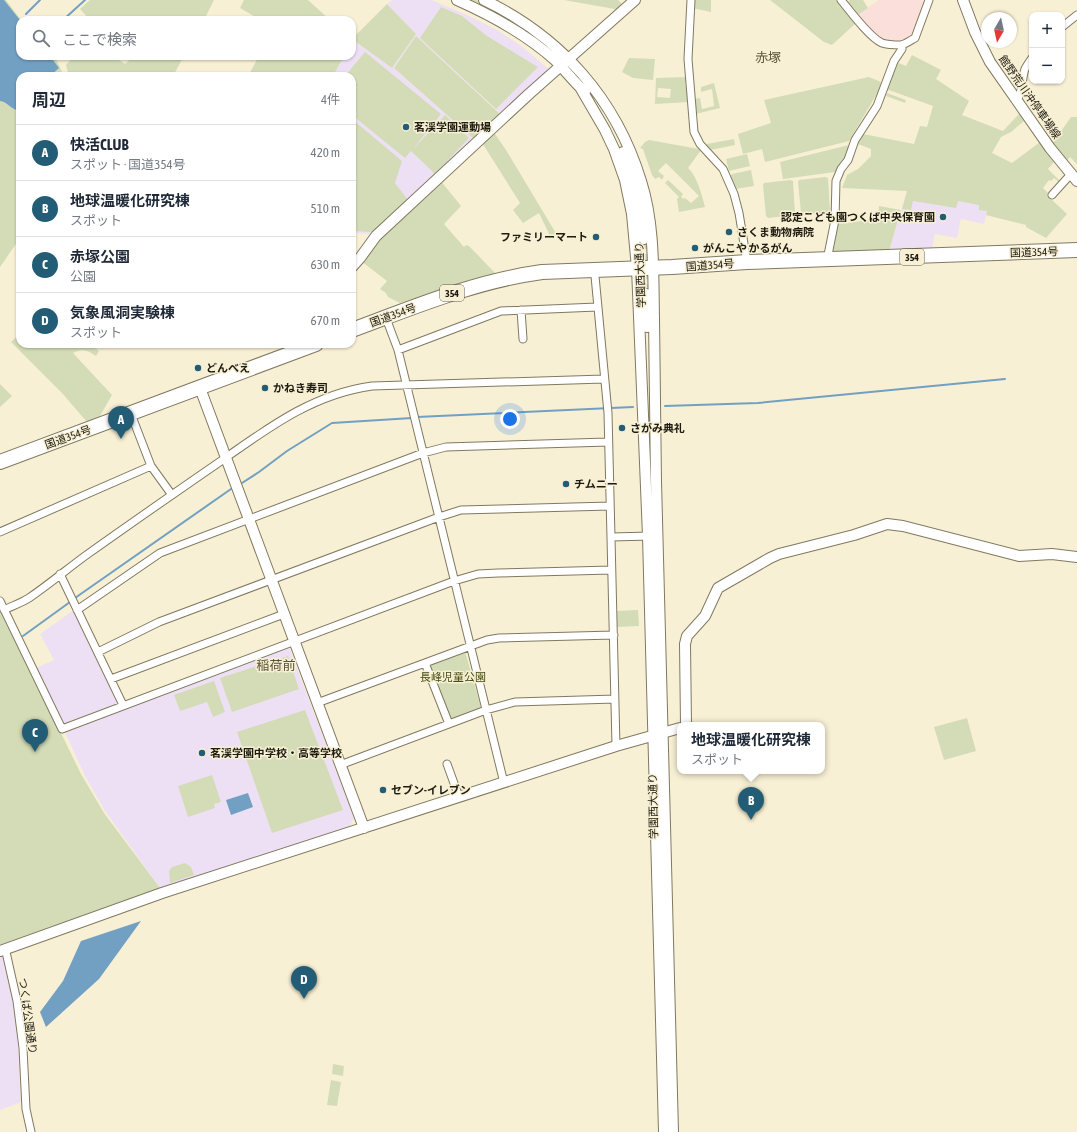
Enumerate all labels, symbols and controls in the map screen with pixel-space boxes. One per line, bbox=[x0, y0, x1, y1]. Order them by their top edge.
north arrow bbox=[981, 12, 1017, 48]
map controls bbox=[1029, 12, 1065, 84]
button: + bbox=[1029, 12, 1065, 48]
search box bbox=[16, 16, 356, 60]
icon: search bbox=[30, 27, 52, 49]
text: ここで検索 bbox=[62, 31, 137, 48]
button: − bbox=[1029, 48, 1065, 84]
district label: 赤塚 bbox=[755, 50, 781, 65]
street label: 館野荒川沖停車場線 bbox=[997, 53, 1063, 141]
text: 周辺 bbox=[32, 90, 66, 110]
text: 4件 bbox=[321, 92, 340, 107]
place label: 茗渓学園運動場 bbox=[414, 121, 491, 133]
marker: 茗渓学園運動場 bbox=[401, 122, 411, 132]
text: 快活CLUB bbox=[70, 136, 129, 153]
text: A bbox=[42, 145, 48, 160]
text: 420 m bbox=[311, 145, 340, 160]
text: スポット · 国道354号 bbox=[70, 157, 186, 172]
text: 地球温暖化研究棟 bbox=[70, 192, 190, 209]
text: B bbox=[42, 201, 48, 216]
text: 510 m bbox=[311, 201, 340, 216]
place label: 認定こども園つくば中央保育園 bbox=[781, 211, 935, 223]
marker: 認定こども園つくば中央保育園 bbox=[938, 212, 948, 222]
text: スポット bbox=[70, 213, 122, 228]
place label: さくま動物病院 bbox=[737, 226, 814, 238]
marker: さくま動物病院 bbox=[724, 227, 734, 237]
place label: ファミリーマート bbox=[500, 231, 588, 243]
marker: ファミリーマート bbox=[591, 232, 601, 242]
street label: 学園西大通り bbox=[633, 242, 647, 308]
place label: がんこや かるがん bbox=[703, 242, 793, 254]
marker: がんこや かるがん bbox=[690, 243, 700, 253]
street label: 国道354号 bbox=[1010, 245, 1058, 259]
text: 赤塚公園 bbox=[70, 248, 130, 265]
road number: 354 bbox=[900, 249, 924, 265]
text: C bbox=[42, 257, 48, 272]
text: 630 m bbox=[311, 257, 340, 272]
street label: 国道354号 bbox=[685, 257, 735, 273]
text: 公園 bbox=[70, 269, 96, 284]
road number: 354 bbox=[440, 285, 464, 301]
street label: 国道354号 bbox=[368, 301, 418, 329]
text: 気象風洞実験棟 bbox=[70, 304, 175, 321]
text: D bbox=[41, 313, 49, 328]
text: 670 m bbox=[311, 313, 340, 328]
text: スポット bbox=[70, 325, 122, 340]
place label: どんべえ bbox=[206, 362, 250, 374]
marker: どんべえ bbox=[193, 363, 203, 373]
place label: かねき寿司 bbox=[273, 382, 328, 394]
marker: かねき寿司 bbox=[260, 383, 270, 393]
pin: A bbox=[108, 406, 134, 439]
your location bbox=[500, 409, 520, 429]
place label: さがみ典礼 bbox=[630, 422, 685, 434]
street label: 国道354号 bbox=[43, 423, 93, 451]
marker: さがみ典礼 bbox=[617, 423, 627, 433]
place label: チムニー bbox=[574, 478, 618, 490]
marker: チムニー bbox=[561, 479, 571, 489]
district label: 稲荷前 bbox=[256, 658, 296, 673]
park label: 長峰児童公園 bbox=[420, 671, 486, 683]
pin: C bbox=[22, 719, 48, 752]
popup bbox=[677, 722, 825, 774]
text: 地球温暖化研究棟 bbox=[691, 731, 811, 748]
place label: 茗渓学園中学校・高等学校 bbox=[210, 747, 342, 759]
marker: 茗渓学園中学校・高等学校 bbox=[197, 748, 207, 758]
text: スポット bbox=[691, 752, 743, 767]
street label: 学園西大通り bbox=[646, 773, 660, 839]
place label: セブン-イレブン bbox=[391, 784, 471, 796]
marker: セブン-イレブン bbox=[378, 785, 388, 795]
pin: B bbox=[738, 787, 764, 820]
pin: D bbox=[291, 966, 317, 999]
street label: つくば公園通り bbox=[17, 977, 39, 1055]

